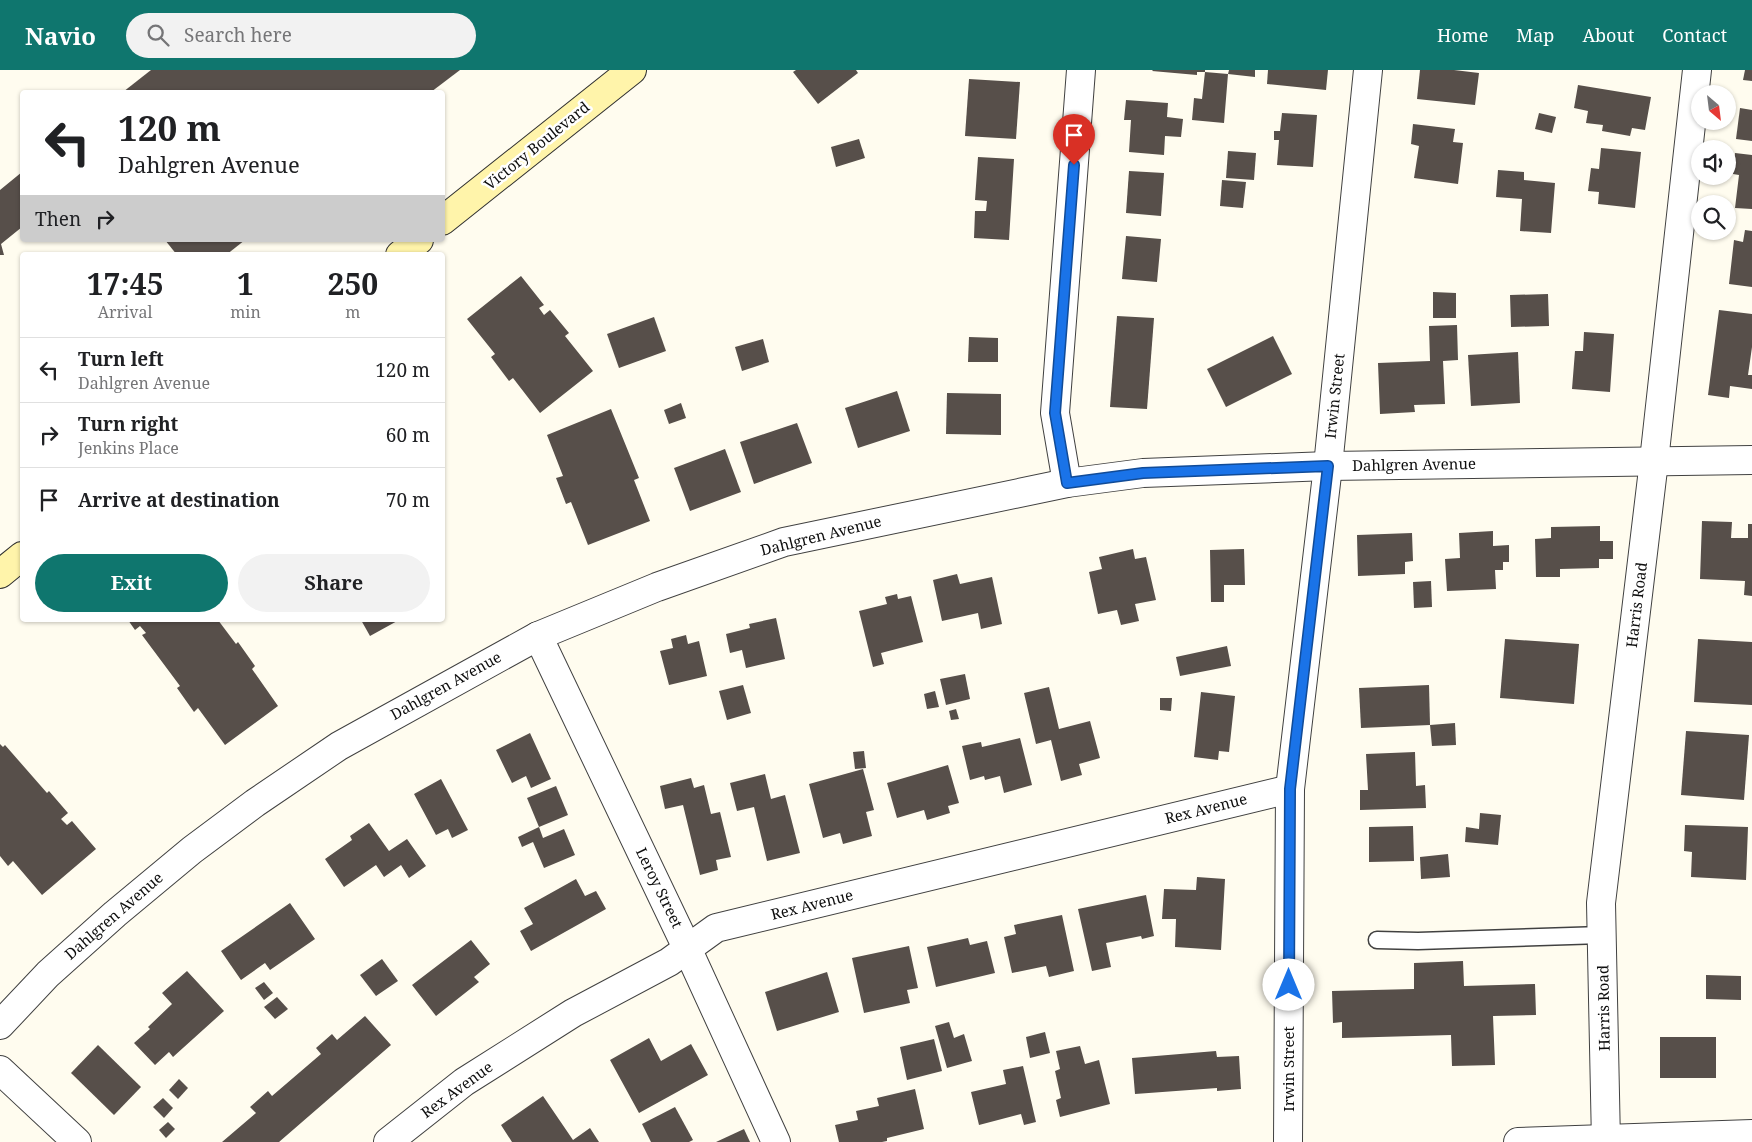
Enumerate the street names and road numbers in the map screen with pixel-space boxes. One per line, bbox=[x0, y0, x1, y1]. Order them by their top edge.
street label: Victory Boulevard bbox=[480, 97, 593, 194]
street label: Irwin Street bbox=[1320, 352, 1348, 440]
street label: Dahlgren Avenue bbox=[1352, 453, 1476, 475]
street label: Dahlgren Avenue bbox=[758, 510, 883, 560]
street label: Harris Road bbox=[1621, 561, 1651, 649]
street label: Dahlgren Avenue bbox=[386, 646, 505, 724]
street label: Rex Avenue bbox=[1163, 788, 1249, 828]
street label: Leroy Street bbox=[632, 844, 688, 931]
street label: Dahlgren Avenue bbox=[60, 867, 167, 963]
street label: Rex Avenue bbox=[769, 884, 855, 924]
street label: Harris Road bbox=[1592, 965, 1614, 1051]
street label: Irwin Street bbox=[1278, 1026, 1298, 1112]
street label: Rex Avenue bbox=[417, 1056, 496, 1122]

